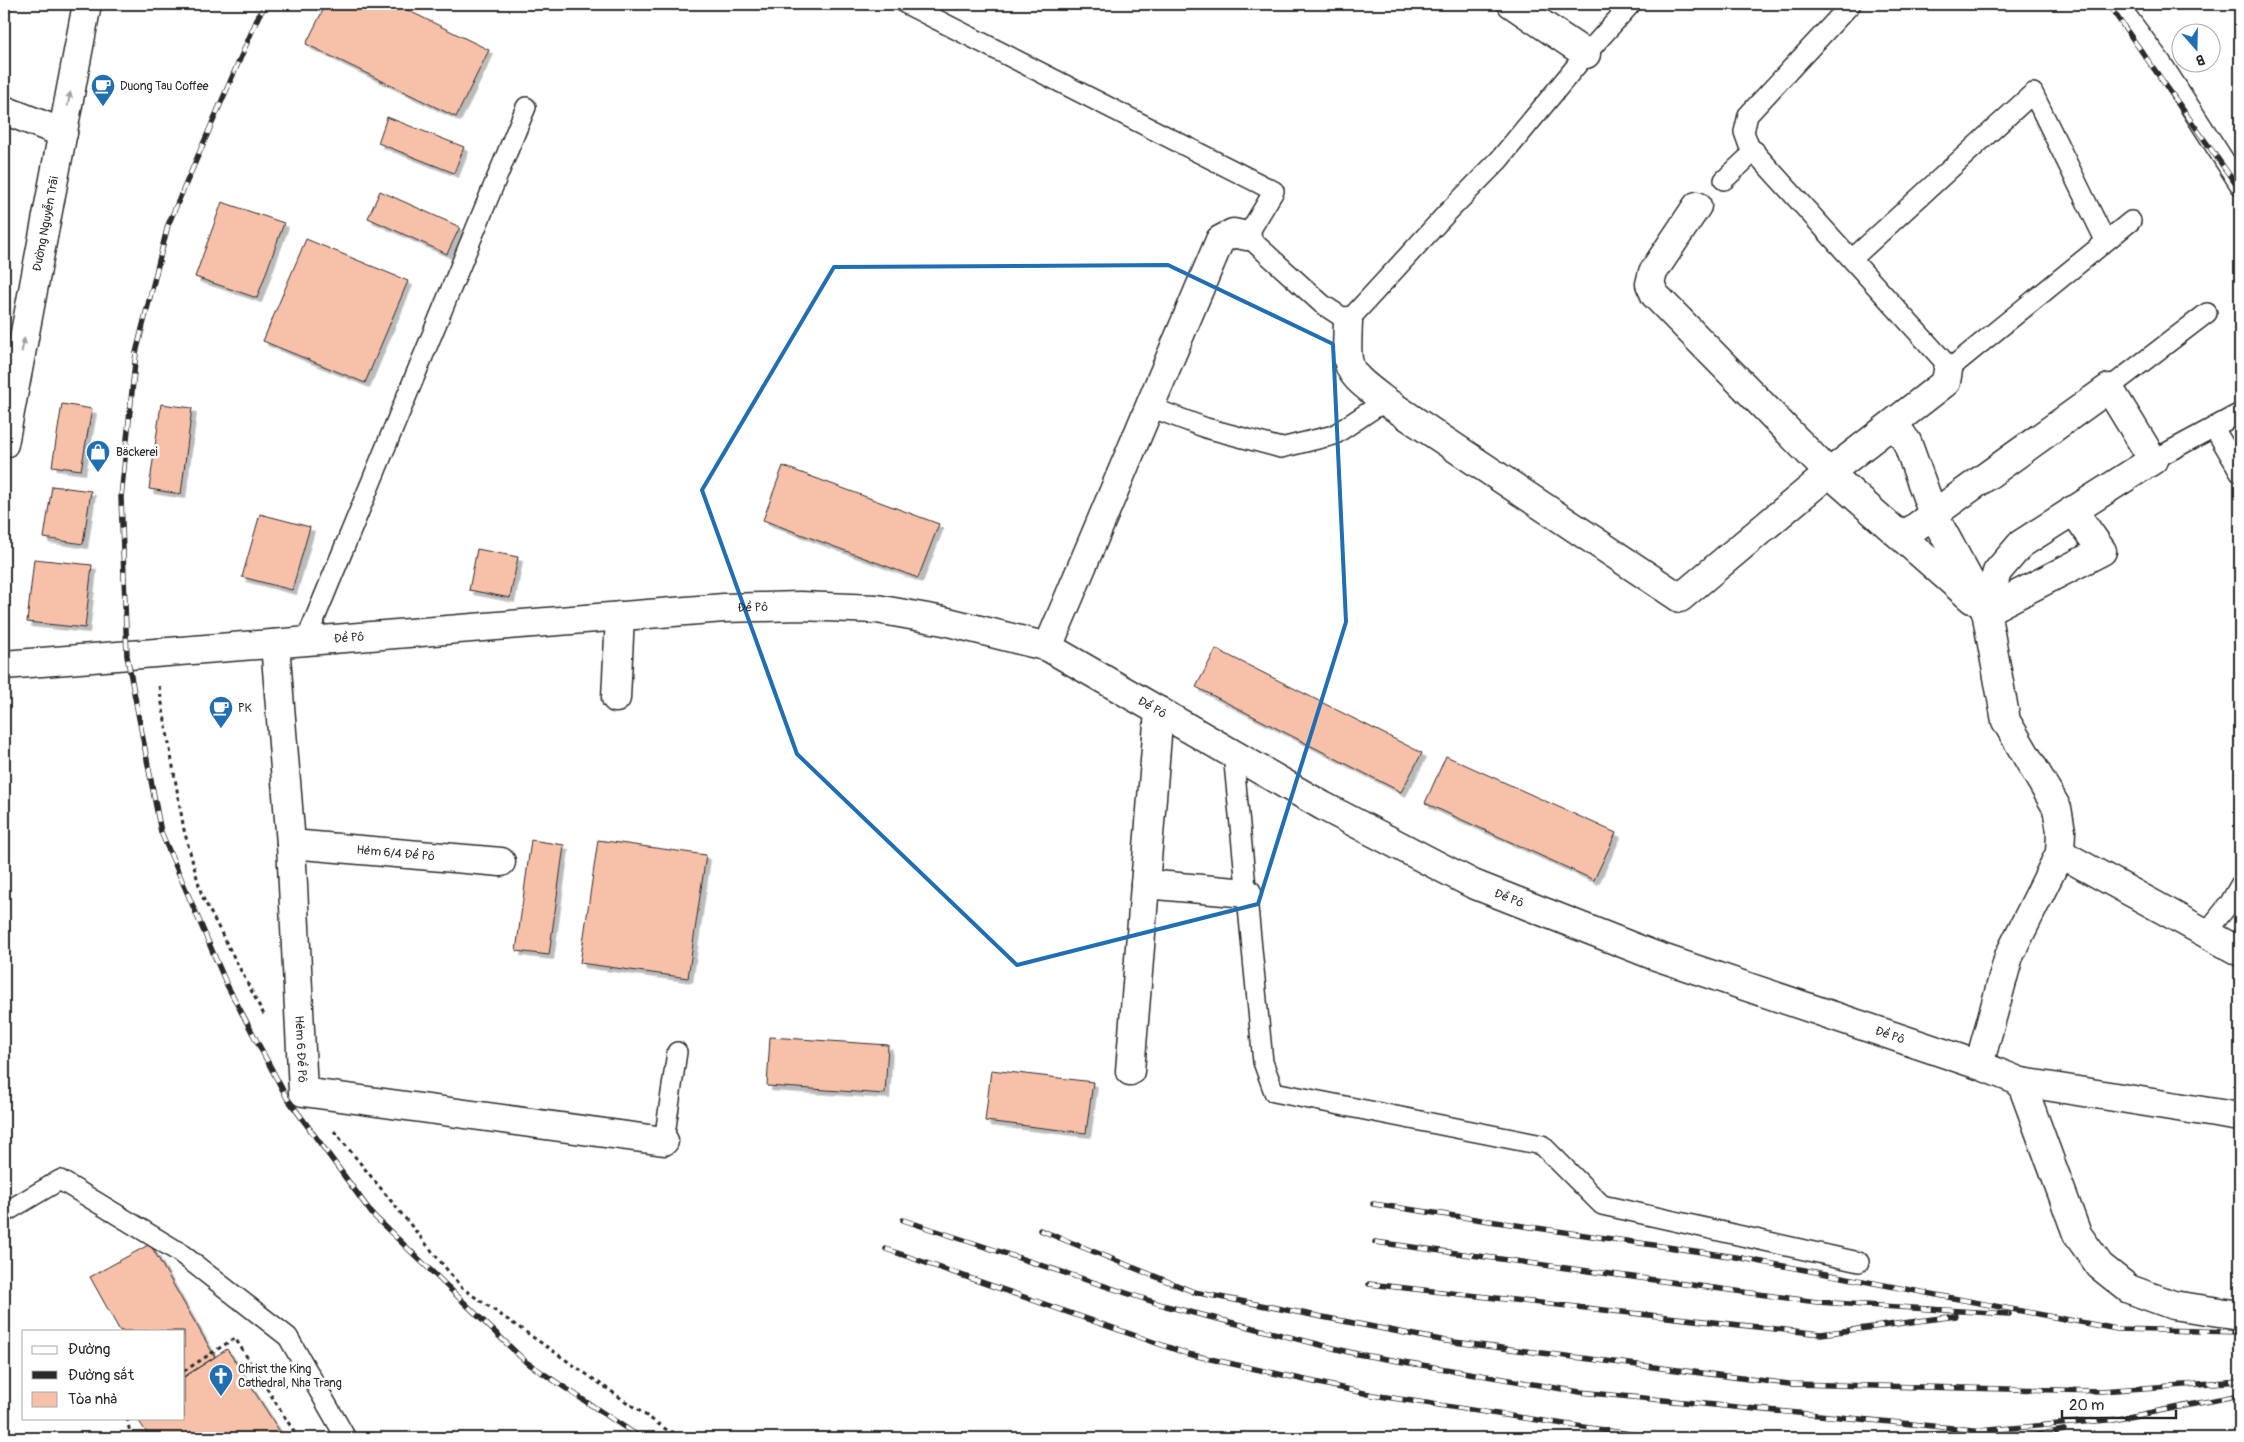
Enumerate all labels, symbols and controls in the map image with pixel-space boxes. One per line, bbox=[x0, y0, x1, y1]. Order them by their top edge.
north arrow bbox=[2172, 22, 2222, 72]
text: B bbox=[2194, 50, 2207, 69]
cafe icon: Duong Tau Coffee bbox=[90, 73, 116, 107]
place label: Duong Tau Coffee bbox=[120, 79, 209, 94]
one-way arrow bbox=[66, 91, 74, 107]
street label: Đường Nguyễn Trãi bbox=[30, 175, 62, 273]
one-way arrow bbox=[19, 336, 27, 352]
shop icon: Bäckerei bbox=[85, 439, 111, 473]
place label: Bäckerei bbox=[116, 445, 158, 460]
street label: Đề Pô bbox=[737, 599, 768, 616]
street label: Đề Pô bbox=[333, 629, 365, 647]
street label: Đề Pô bbox=[1135, 694, 1169, 722]
cafe icon: PK bbox=[208, 695, 234, 729]
place label: PK bbox=[238, 701, 252, 716]
street label: Hẻm 6/4 Đề Pô bbox=[356, 843, 436, 864]
street label: Đề Pô bbox=[1492, 886, 1526, 911]
street label: Hẻm 6 Đề Pô bbox=[291, 1015, 310, 1083]
street label: Đề Pô bbox=[1873, 1024, 1907, 1048]
legend bbox=[22, 1330, 185, 1420]
text: Đường bbox=[68, 1340, 110, 1359]
place label: Christ the King Cathedral, Nha Trang bbox=[238, 1362, 342, 1391]
church icon: Christ the King Cathedral, Nha Trang bbox=[208, 1363, 234, 1397]
text: Đường sắt bbox=[68, 1366, 135, 1385]
scale bar bbox=[2062, 1387, 2175, 1419]
text: Tòa nhà bbox=[68, 1390, 117, 1409]
text: 20 m bbox=[2069, 1396, 2104, 1415]

